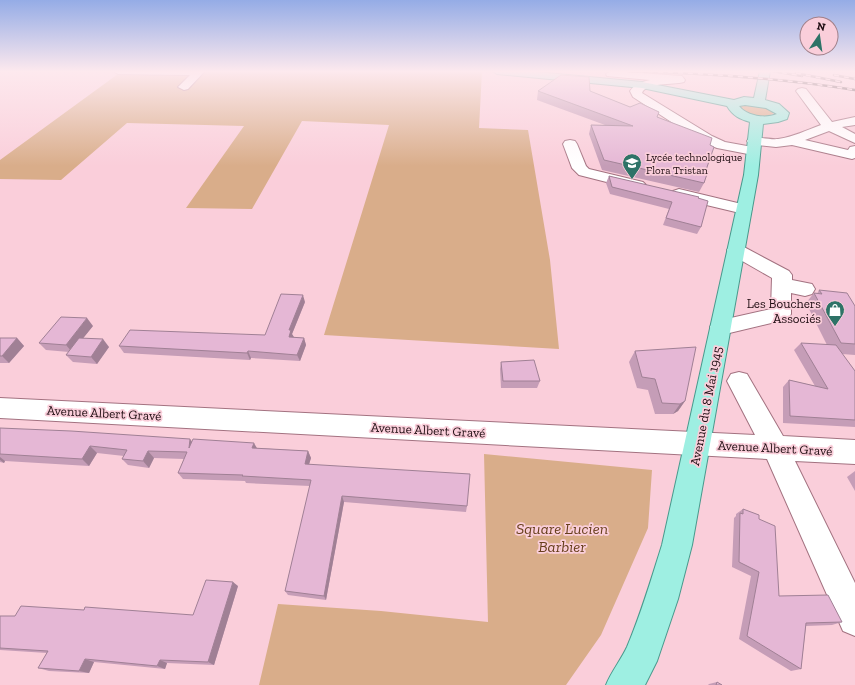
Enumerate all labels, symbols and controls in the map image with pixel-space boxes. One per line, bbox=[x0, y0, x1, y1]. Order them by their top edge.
north arrow bbox=[799, 16, 839, 56]
text: N bbox=[816, 19, 827, 34]
place label: Lycée technologique Flora Tristan bbox=[646, 151, 742, 177]
school or university icon: Lycée technologique Flora Tristan bbox=[621, 152, 643, 180]
place label: Les Bouchers Associés bbox=[747, 296, 821, 326]
shop icon: Les Bouchers Associés bbox=[824, 299, 846, 327]
street label: Avenue du 8 Mai 1945 bbox=[687, 345, 725, 467]
street label: Avenue Albert Gravé bbox=[46, 403, 162, 423]
street label: Avenue Albert Gravé bbox=[370, 420, 486, 440]
street label: Avenue Albert Gravé bbox=[717, 438, 833, 458]
park label: Square Lucien Barbier bbox=[516, 519, 608, 556]

